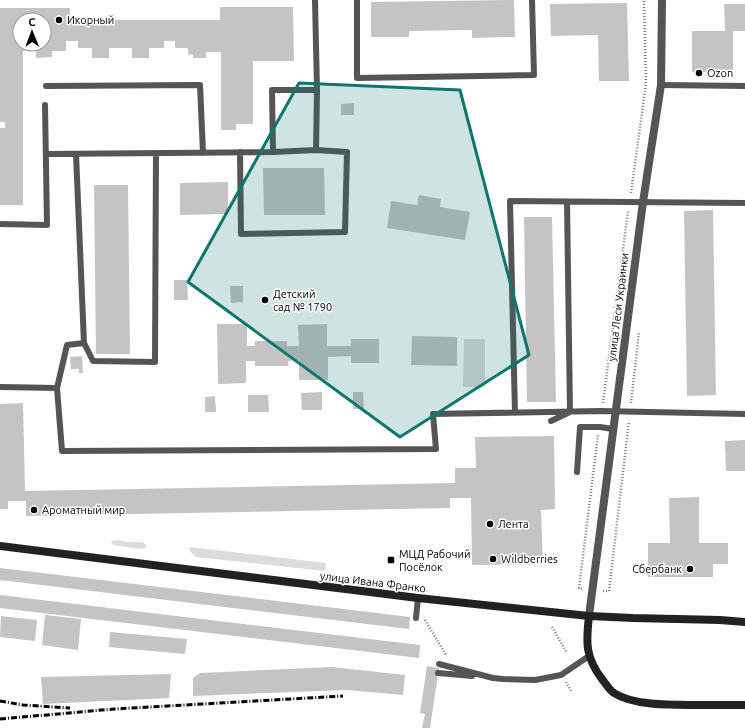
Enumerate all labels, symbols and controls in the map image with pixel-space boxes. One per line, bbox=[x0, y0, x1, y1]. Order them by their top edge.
north arrow bbox=[12, 12, 52, 52]
place label: Икорный bbox=[67, 14, 114, 26]
marker: Икорный bbox=[54, 15, 64, 25]
text: С bbox=[28, 16, 35, 28]
place label: Ozon bbox=[707, 67, 733, 79]
marker: Ozon bbox=[694, 68, 704, 78]
street label: улица Леси Украинки bbox=[605, 252, 631, 362]
place label: Детский сад № 1790 bbox=[273, 288, 332, 313]
marker: Детский сад № 1790 bbox=[260, 295, 270, 305]
place label: Ароматный мир bbox=[42, 504, 125, 516]
marker: Ароматный мир bbox=[29, 505, 39, 515]
place label: Лента bbox=[498, 518, 529, 530]
marker: Лента bbox=[485, 519, 495, 529]
place label: МЦД Рабочий Посёлок bbox=[399, 548, 470, 573]
place label: Wildberries bbox=[501, 553, 558, 565]
marker: Wildberries bbox=[488, 554, 498, 564]
marker: МЦД Рабочий Посёлок bbox=[386, 555, 396, 565]
place label: Сбербанк bbox=[632, 563, 682, 575]
marker: Сбербанк bbox=[685, 564, 695, 574]
street label: улица Ивана Франко bbox=[319, 570, 427, 594]

